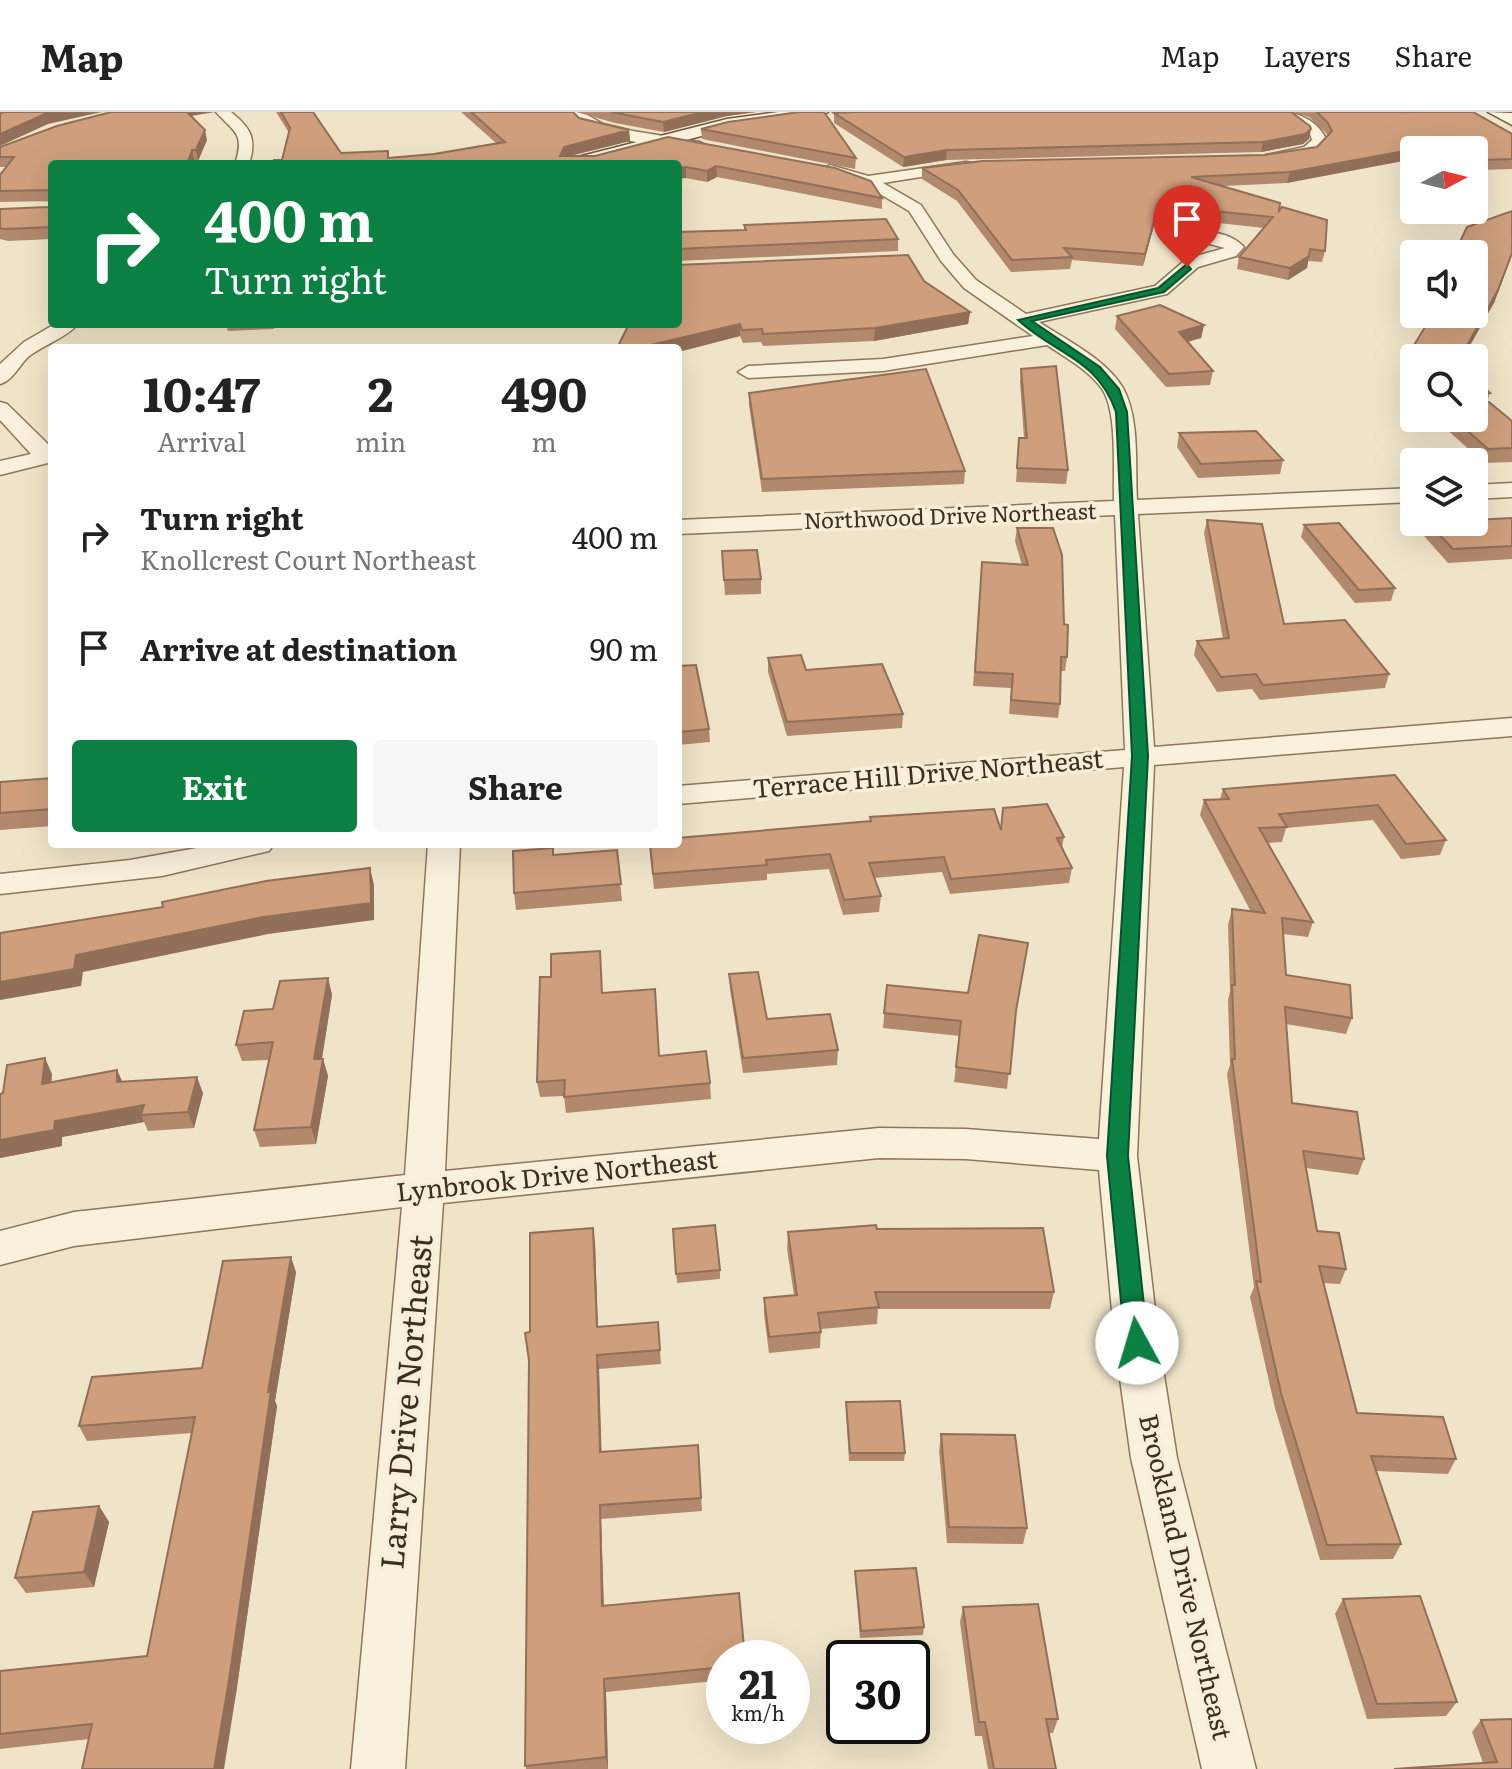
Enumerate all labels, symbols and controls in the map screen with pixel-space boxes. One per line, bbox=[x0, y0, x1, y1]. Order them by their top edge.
text: Map bbox=[40, 27, 124, 84]
text: Map bbox=[1160, 34, 1219, 76]
text: Layers bbox=[1263, 34, 1350, 76]
text: Share bbox=[1394, 34, 1472, 76]
north arrow bbox=[1400, 136, 1488, 224]
map controls bbox=[1400, 136, 1488, 536]
text: 400 m bbox=[204, 176, 374, 259]
pin bbox=[1153, 185, 1221, 267]
icon: right bbox=[72, 192, 176, 296]
icon: arrive bbox=[1165, 197, 1209, 241]
button: sound bbox=[1400, 240, 1488, 328]
text: Turn right bbox=[204, 252, 387, 305]
button: search bbox=[1400, 344, 1488, 432]
text: 10:47 bbox=[143, 356, 260, 427]
text: 2 bbox=[368, 356, 394, 427]
text: 490 bbox=[501, 356, 587, 427]
text: Arrival bbox=[157, 421, 246, 460]
text: min bbox=[355, 421, 406, 460]
text: m bbox=[532, 421, 557, 460]
button: layers bbox=[1400, 448, 1488, 536]
street label: Northwood Drive Northeast bbox=[803, 493, 1097, 536]
text: Turn right bbox=[140, 495, 304, 539]
icon: right bbox=[72, 514, 116, 558]
text: 400 m bbox=[572, 514, 658, 558]
text: Knollcrest Court Northeast bbox=[140, 539, 476, 578]
icon: arrive bbox=[72, 626, 116, 670]
text: Arrive at destination bbox=[140, 626, 457, 670]
text: 90 m bbox=[590, 626, 658, 670]
street label: Terrace Hill Drive Northeast bbox=[751, 737, 1105, 806]
button: Exit bbox=[72, 740, 357, 832]
button: Share bbox=[373, 740, 658, 832]
street label: Lynbrook Drive Northeast bbox=[394, 1137, 720, 1210]
street label: Larry Drive Northeast bbox=[365, 1232, 443, 1571]
position arrow bbox=[1095, 1301, 1179, 1385]
street label: Brookland Drive Northeast bbox=[1131, 1409, 1244, 1744]
speed limit sign: 30 bbox=[826, 1640, 930, 1744]
text: 21 bbox=[739, 1652, 777, 1711]
text: km/h bbox=[731, 1697, 785, 1727]

